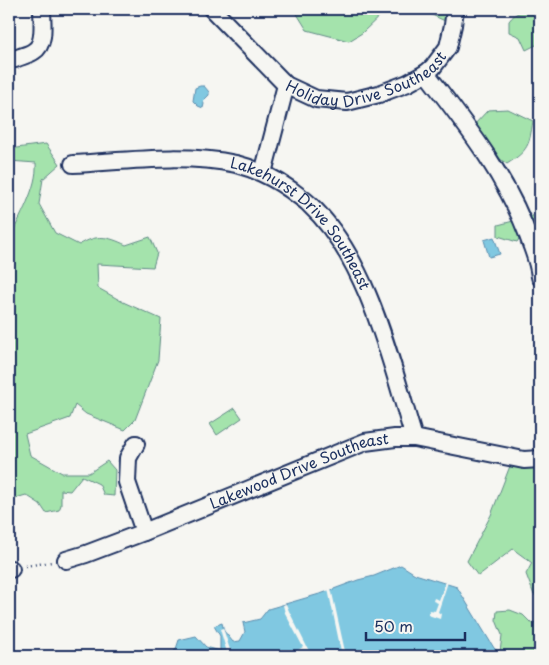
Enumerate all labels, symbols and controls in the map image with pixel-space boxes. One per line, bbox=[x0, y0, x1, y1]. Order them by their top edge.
street label: Holiday Drive Southeast bbox=[282, 46, 451, 113]
street label: Lakehurst Drive Southeast bbox=[228, 150, 377, 293]
street label: Lakewood Drive Southeast bbox=[206, 426, 390, 514]
scale bar bbox=[366, 610, 465, 642]
text: 50 m bbox=[374, 614, 413, 637]

